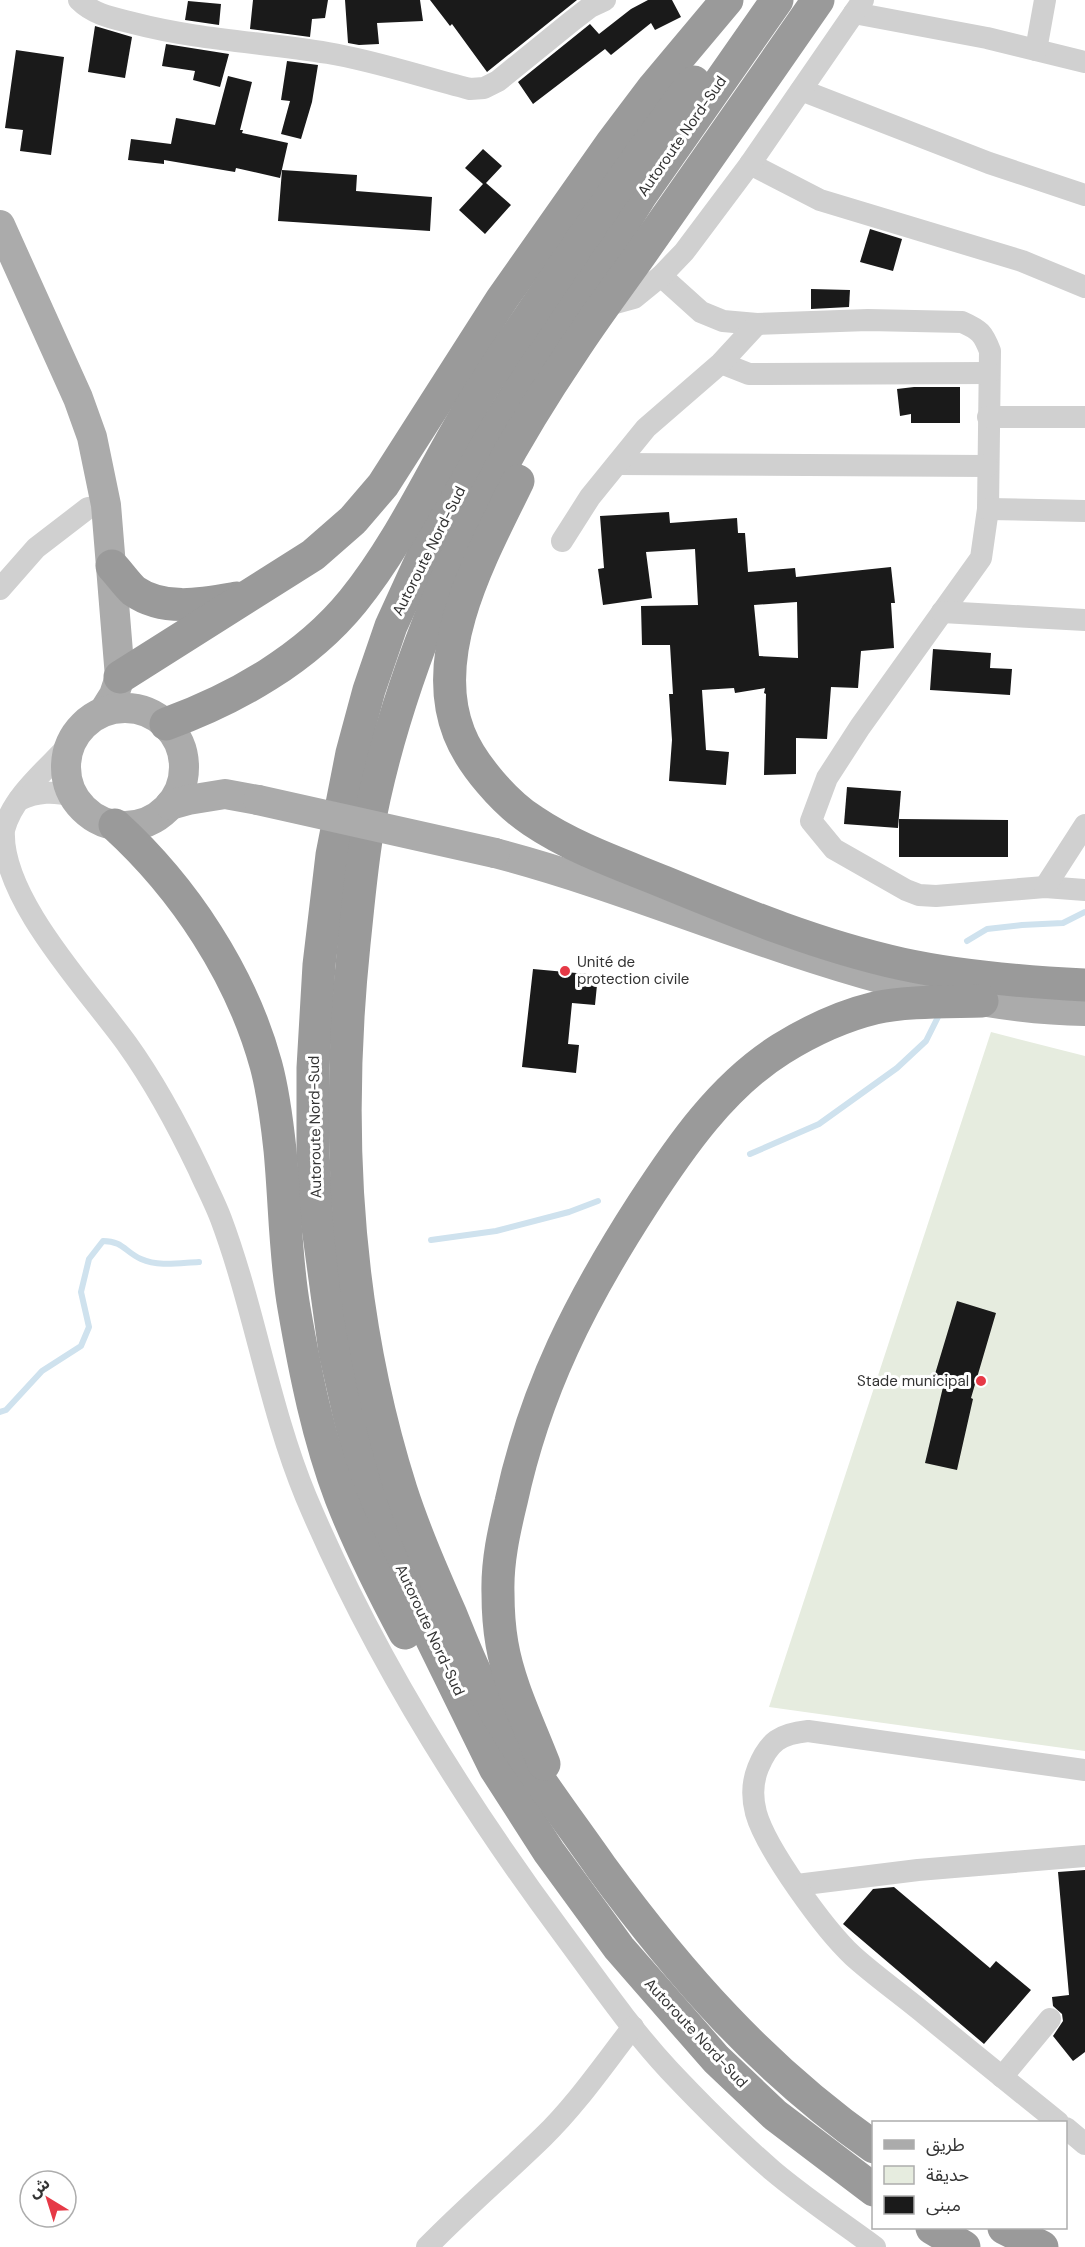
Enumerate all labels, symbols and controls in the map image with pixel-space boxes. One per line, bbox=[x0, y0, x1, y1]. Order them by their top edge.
street label: Autoroute Nord-Sud bbox=[633, 72, 731, 200]
street label: Autoroute Nord-Sud bbox=[388, 483, 470, 619]
place label: Unité de protection civile bbox=[577, 952, 689, 989]
marker: Unité de protection civile bbox=[558, 964, 572, 978]
street label: Autoroute Nord-Sud bbox=[304, 1056, 326, 1198]
place label: Stade municipal bbox=[857, 1371, 969, 1391]
marker: Stade municipal bbox=[974, 1374, 988, 1388]
street label: Autoroute Nord-Sud bbox=[391, 1561, 469, 1699]
street label: Autoroute Nord-Sud bbox=[640, 1974, 752, 2092]
legend bbox=[872, 2121, 1067, 2229]
text: طريق bbox=[926, 2133, 965, 2157]
text: حديقة bbox=[926, 2163, 969, 2187]
north arrow bbox=[18, 2169, 78, 2229]
text: ش bbox=[24, 2173, 54, 2203]
text: مبنى bbox=[926, 2193, 961, 2217]

